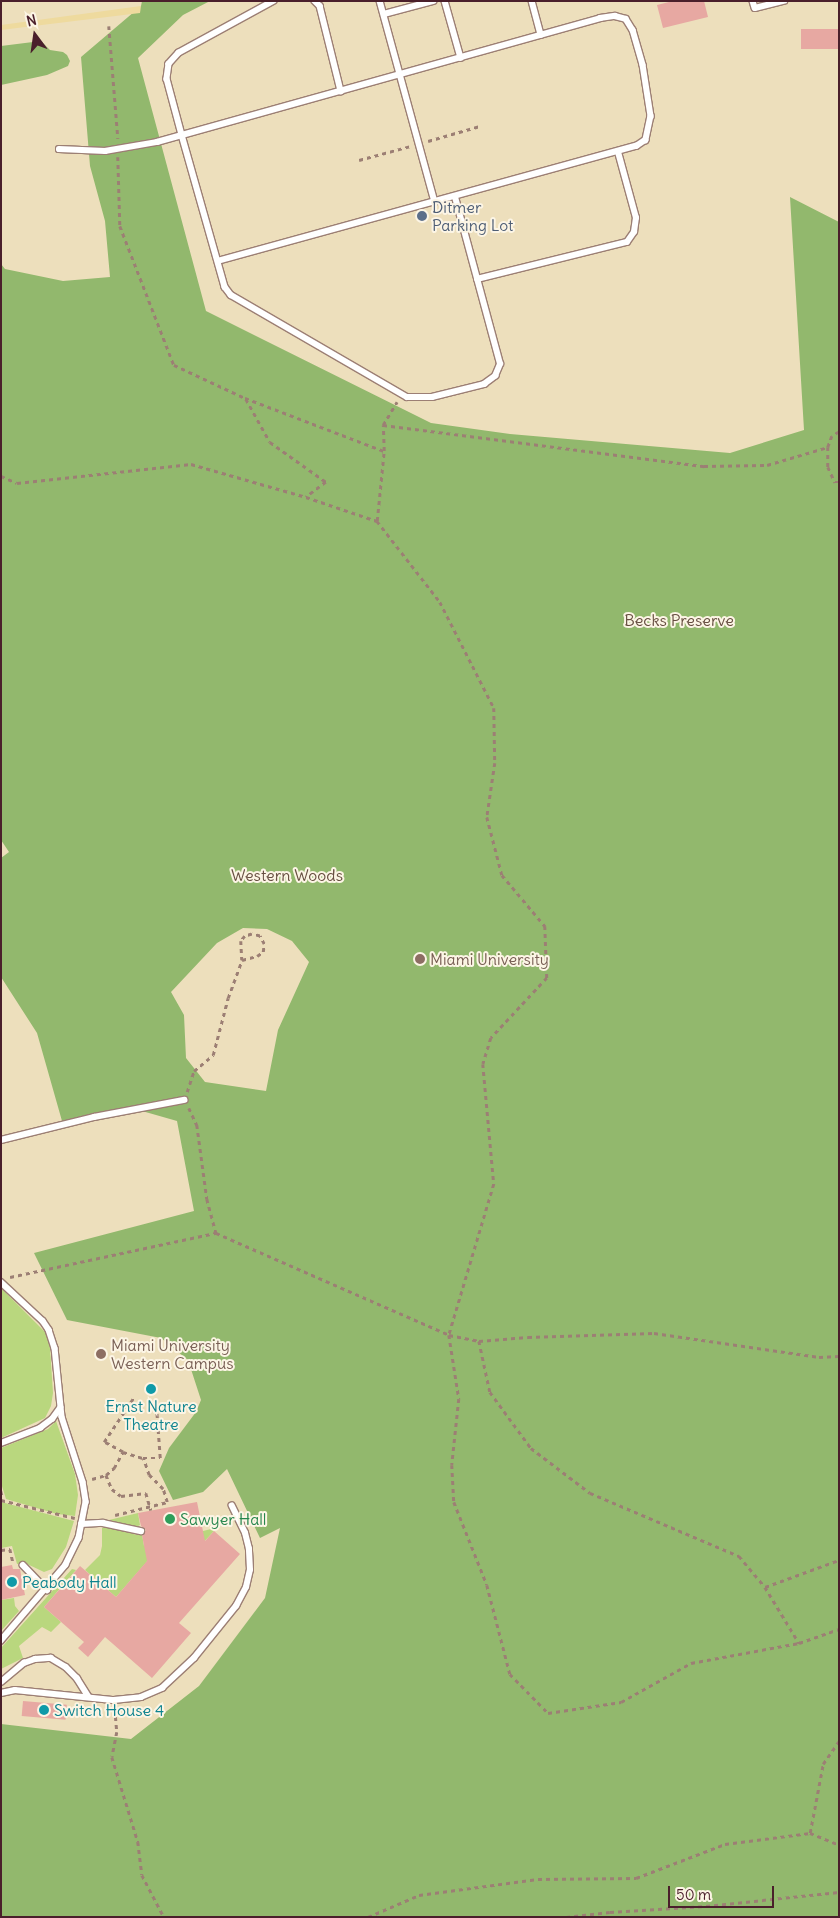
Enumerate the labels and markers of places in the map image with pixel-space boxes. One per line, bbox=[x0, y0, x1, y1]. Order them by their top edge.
place label: Ditmer Parking Lot bbox=[432, 197, 513, 235]
marker: Ditmer Parking Lot bbox=[416, 210, 428, 222]
place label: Miami University bbox=[430, 949, 549, 969]
marker: Miami University bbox=[414, 953, 426, 965]
place label: Miami University Western Campus bbox=[111, 1335, 234, 1373]
marker: Miami University Western Campus bbox=[95, 1348, 107, 1360]
marker: Ernst Nature Theatre bbox=[145, 1383, 157, 1395]
place label: Ernst Nature Theatre bbox=[105, 1396, 197, 1434]
place label: Sawyer Hall bbox=[180, 1509, 266, 1529]
marker: Sawyer Hall bbox=[164, 1513, 176, 1525]
place label: Peabody Hall bbox=[22, 1572, 117, 1592]
marker: Peabody Hall bbox=[6, 1576, 18, 1588]
place label: Switch House 4 bbox=[54, 1700, 164, 1720]
marker: Switch House 4 bbox=[38, 1704, 50, 1716]

